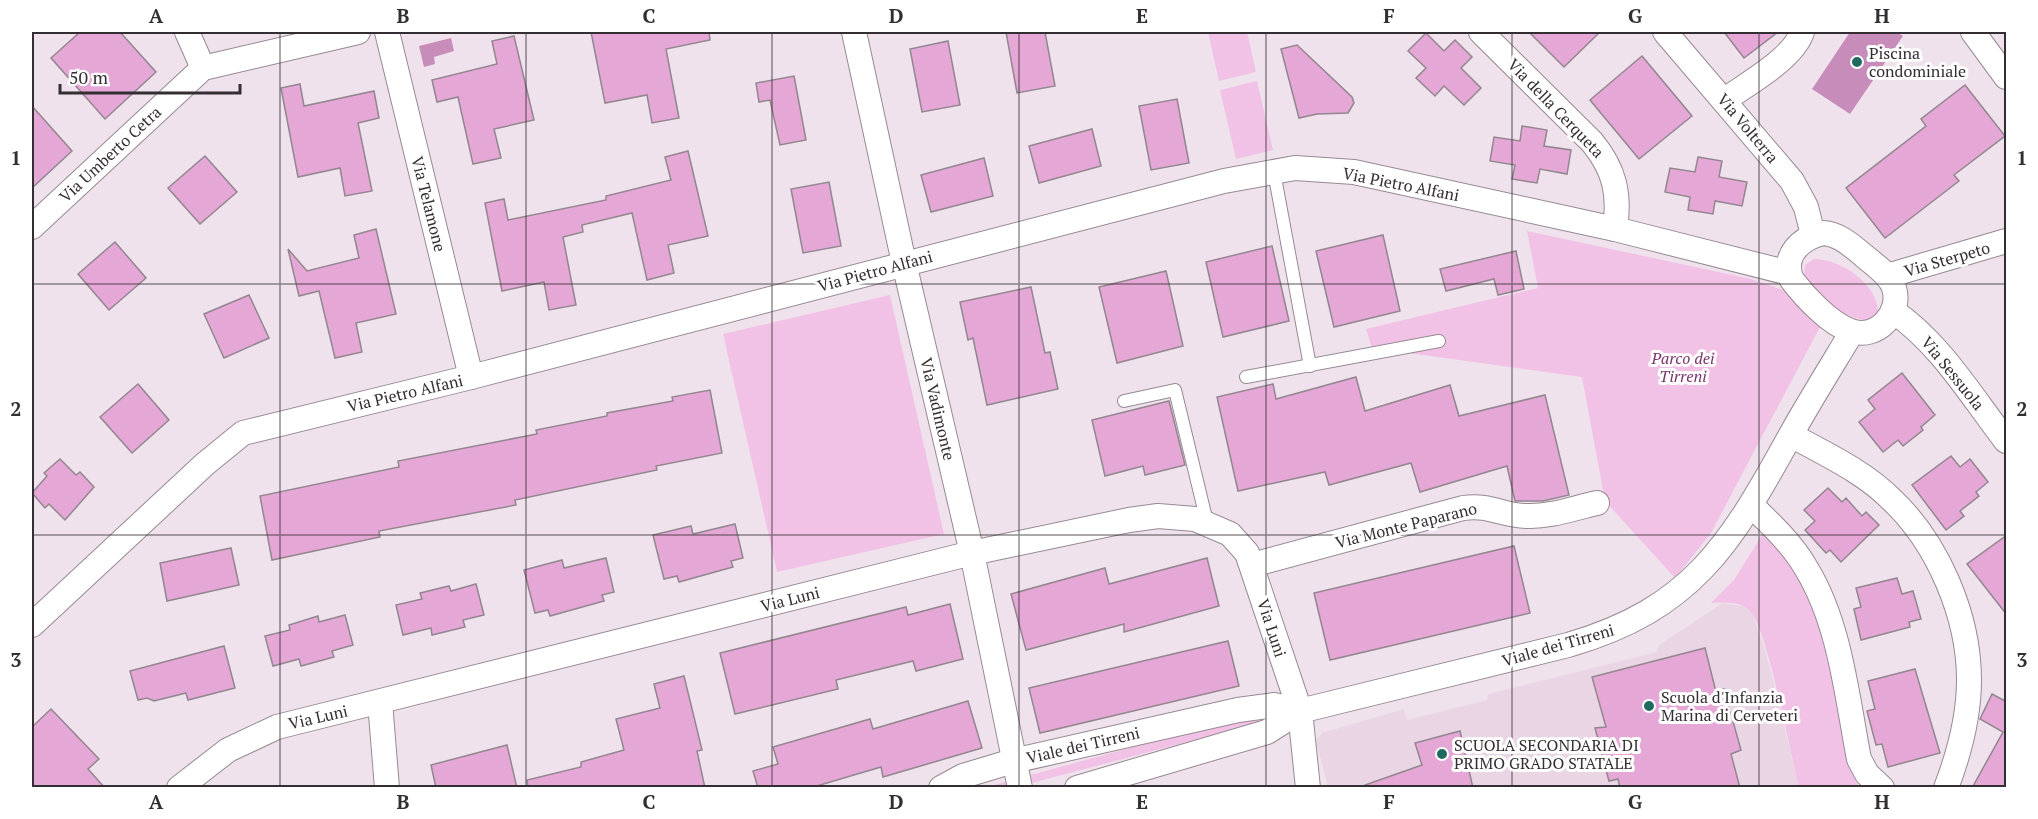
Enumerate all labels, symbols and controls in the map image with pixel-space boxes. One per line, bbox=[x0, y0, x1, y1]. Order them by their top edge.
text: A bbox=[149, 2, 164, 29]
text: B bbox=[397, 2, 410, 29]
text: C bbox=[642, 2, 656, 29]
text: D bbox=[889, 2, 903, 29]
text: E bbox=[1136, 2, 1148, 29]
text: F bbox=[1383, 2, 1395, 29]
text: G bbox=[1628, 2, 1642, 29]
text: H bbox=[1874, 2, 1890, 29]
place label: Piscina condominiale bbox=[1869, 42, 1966, 82]
street label: Via della Cerqueta bbox=[1503, 53, 1609, 163]
marker: Piscina condominiale bbox=[1850, 55, 1864, 69]
scale bar bbox=[60, 57, 240, 95]
text: 50 m bbox=[69, 65, 109, 89]
street label: Via Volterra bbox=[1712, 88, 1784, 168]
street label: Via Umberto Cetra bbox=[54, 101, 166, 207]
text: 1 bbox=[10, 144, 22, 171]
text: 1 bbox=[2016, 144, 2028, 171]
street label: Via Telamone bbox=[406, 154, 452, 254]
street label: Via Pietro Alfani bbox=[1341, 162, 1461, 206]
street label: Via Sterpeto bbox=[1902, 236, 1993, 282]
street label: Via Pietro Alfani bbox=[815, 245, 935, 297]
street label: Via Sessuola bbox=[1916, 331, 1990, 415]
park label: Parco dei Tirreni bbox=[1650, 347, 1715, 387]
street label: Via Vadimonte bbox=[915, 355, 961, 463]
street label: Via Pietro Alfani bbox=[345, 369, 465, 417]
text: 2 bbox=[10, 395, 22, 422]
text: 2 bbox=[2016, 395, 2028, 422]
street label: Via Monte Paparano bbox=[1333, 497, 1479, 553]
street label: Via Luni bbox=[758, 581, 822, 617]
street label: Via Luni bbox=[1252, 596, 1292, 660]
street label: Viale dei Tirreni bbox=[1499, 618, 1617, 672]
text: 3 bbox=[10, 646, 22, 673]
text: 3 bbox=[2016, 646, 2028, 673]
place label: Scuola d'Infanzia Marina di Cerveteri bbox=[1661, 686, 1798, 726]
street label: Via Luni bbox=[286, 699, 350, 734]
marker: Scuola d'Infanzia Marina di Cerveteri bbox=[1642, 699, 1656, 713]
street label: Viale dei Tirreni bbox=[1024, 721, 1142, 769]
place label: SCUOLA SECONDARIA DI PRIMO GRADO STATALE bbox=[1454, 734, 1639, 774]
marker: SCUOLA SECONDARIA DI PRIMO GRADO STATALE bbox=[1435, 747, 1449, 761]
text: A bbox=[149, 788, 164, 815]
text: B bbox=[397, 788, 410, 815]
text: C bbox=[642, 788, 656, 815]
text: D bbox=[889, 788, 903, 815]
text: E bbox=[1136, 788, 1148, 815]
text: F bbox=[1383, 788, 1395, 815]
text: G bbox=[1628, 788, 1642, 815]
text: H bbox=[1874, 788, 1890, 815]

